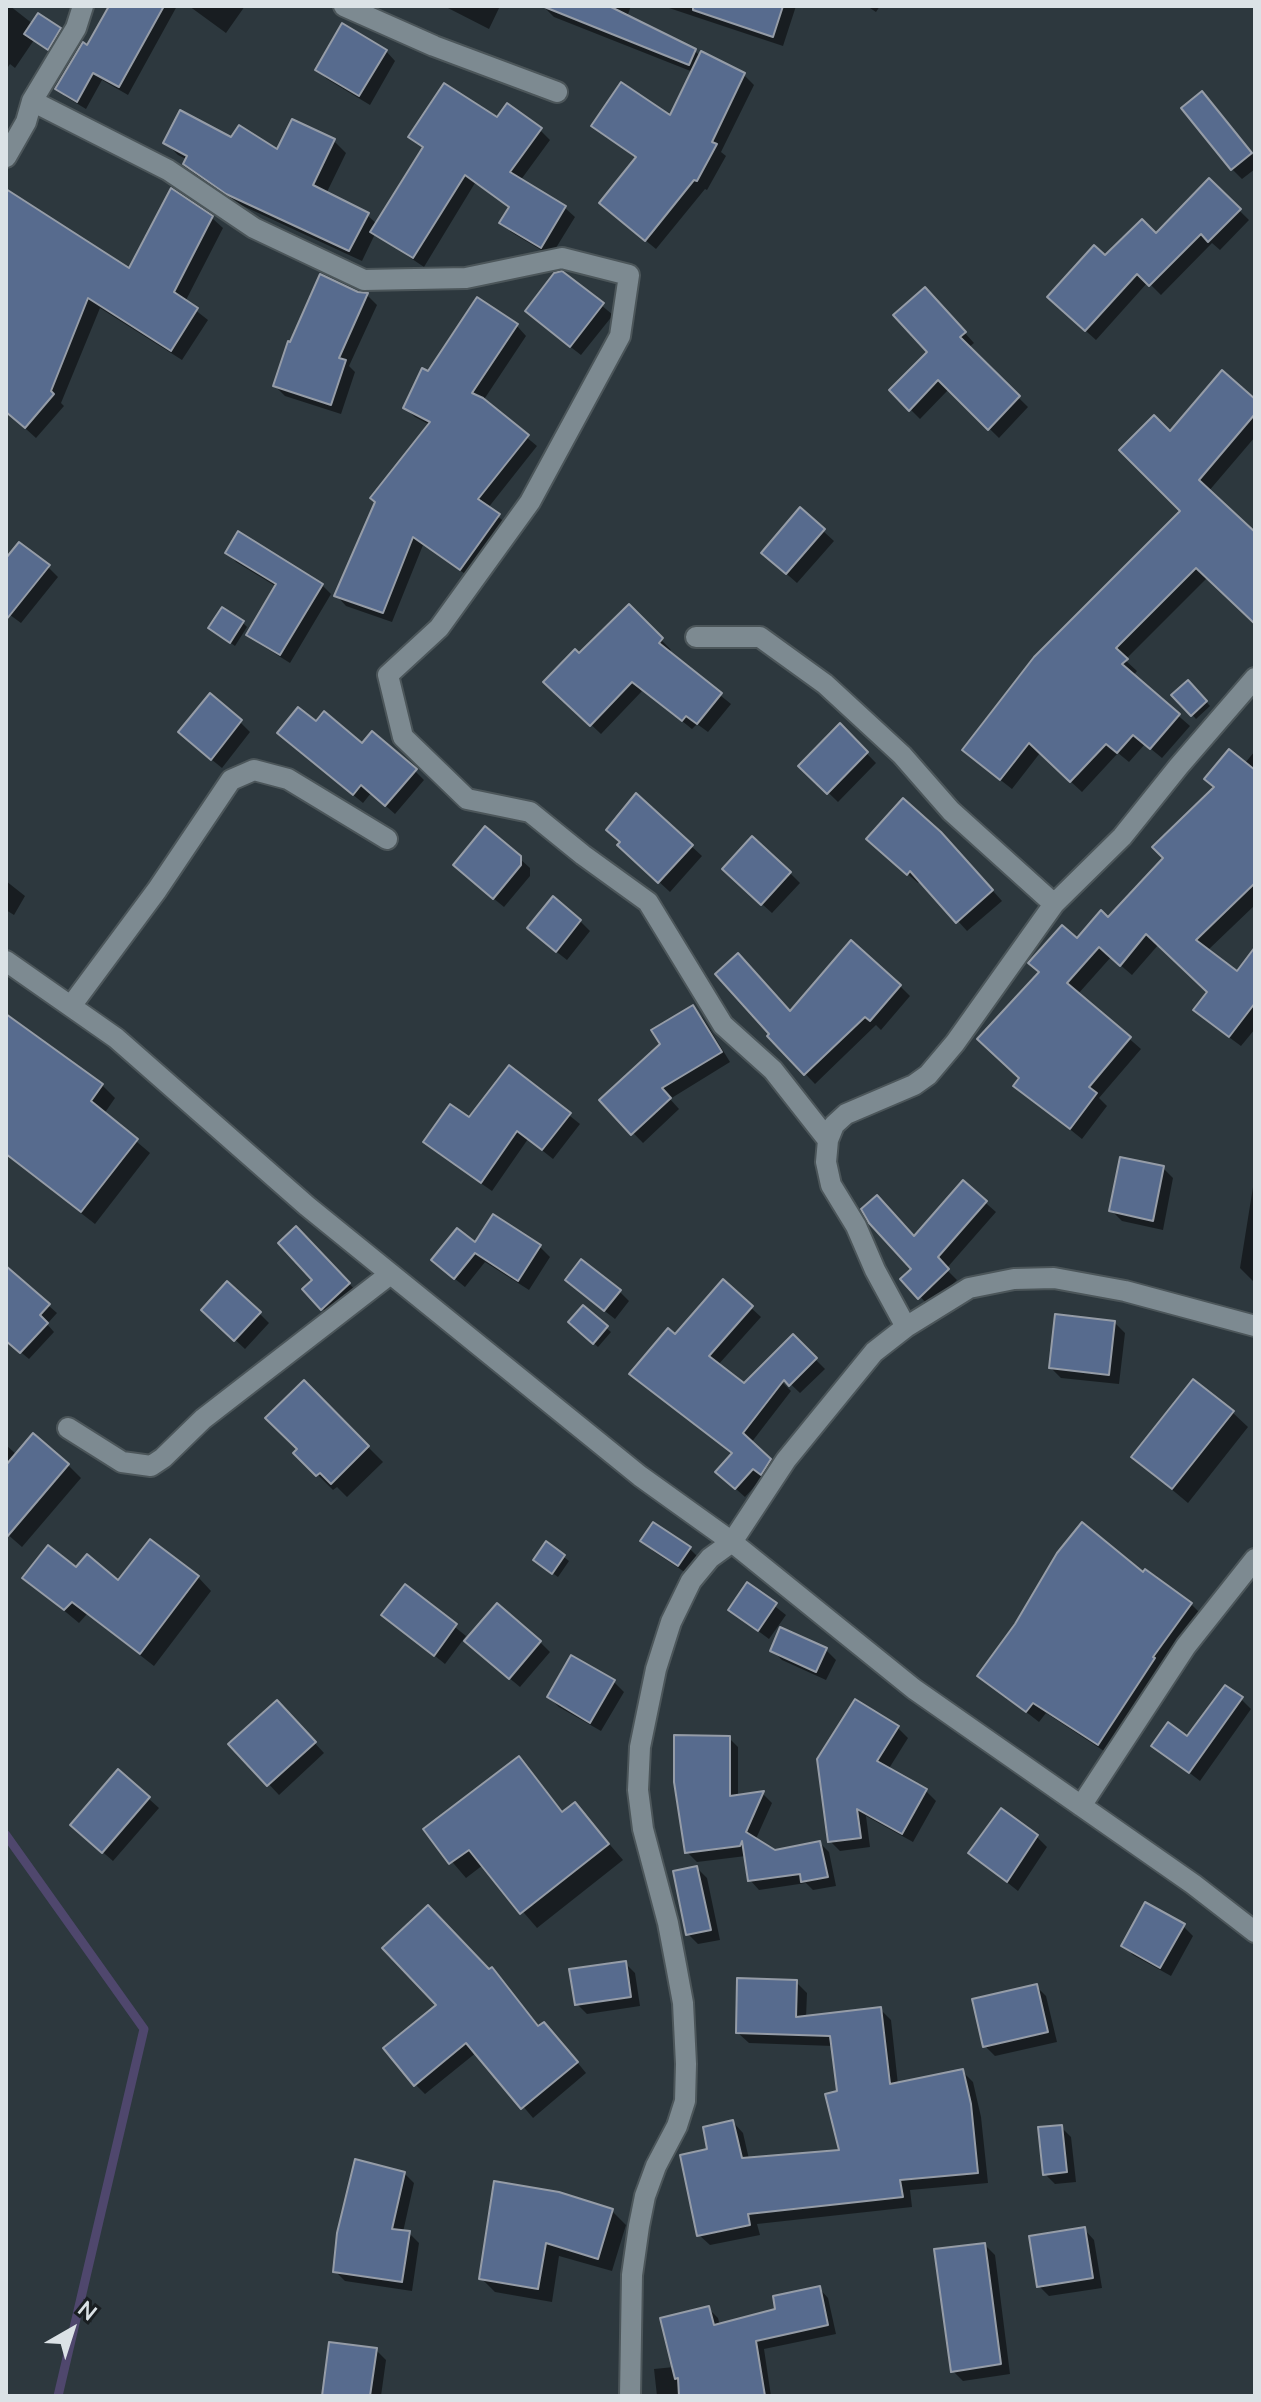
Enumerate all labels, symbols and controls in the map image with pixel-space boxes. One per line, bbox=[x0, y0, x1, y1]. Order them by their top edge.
north arrow bbox=[32, 2290, 112, 2370]
text: N bbox=[71, 2295, 103, 2328]

